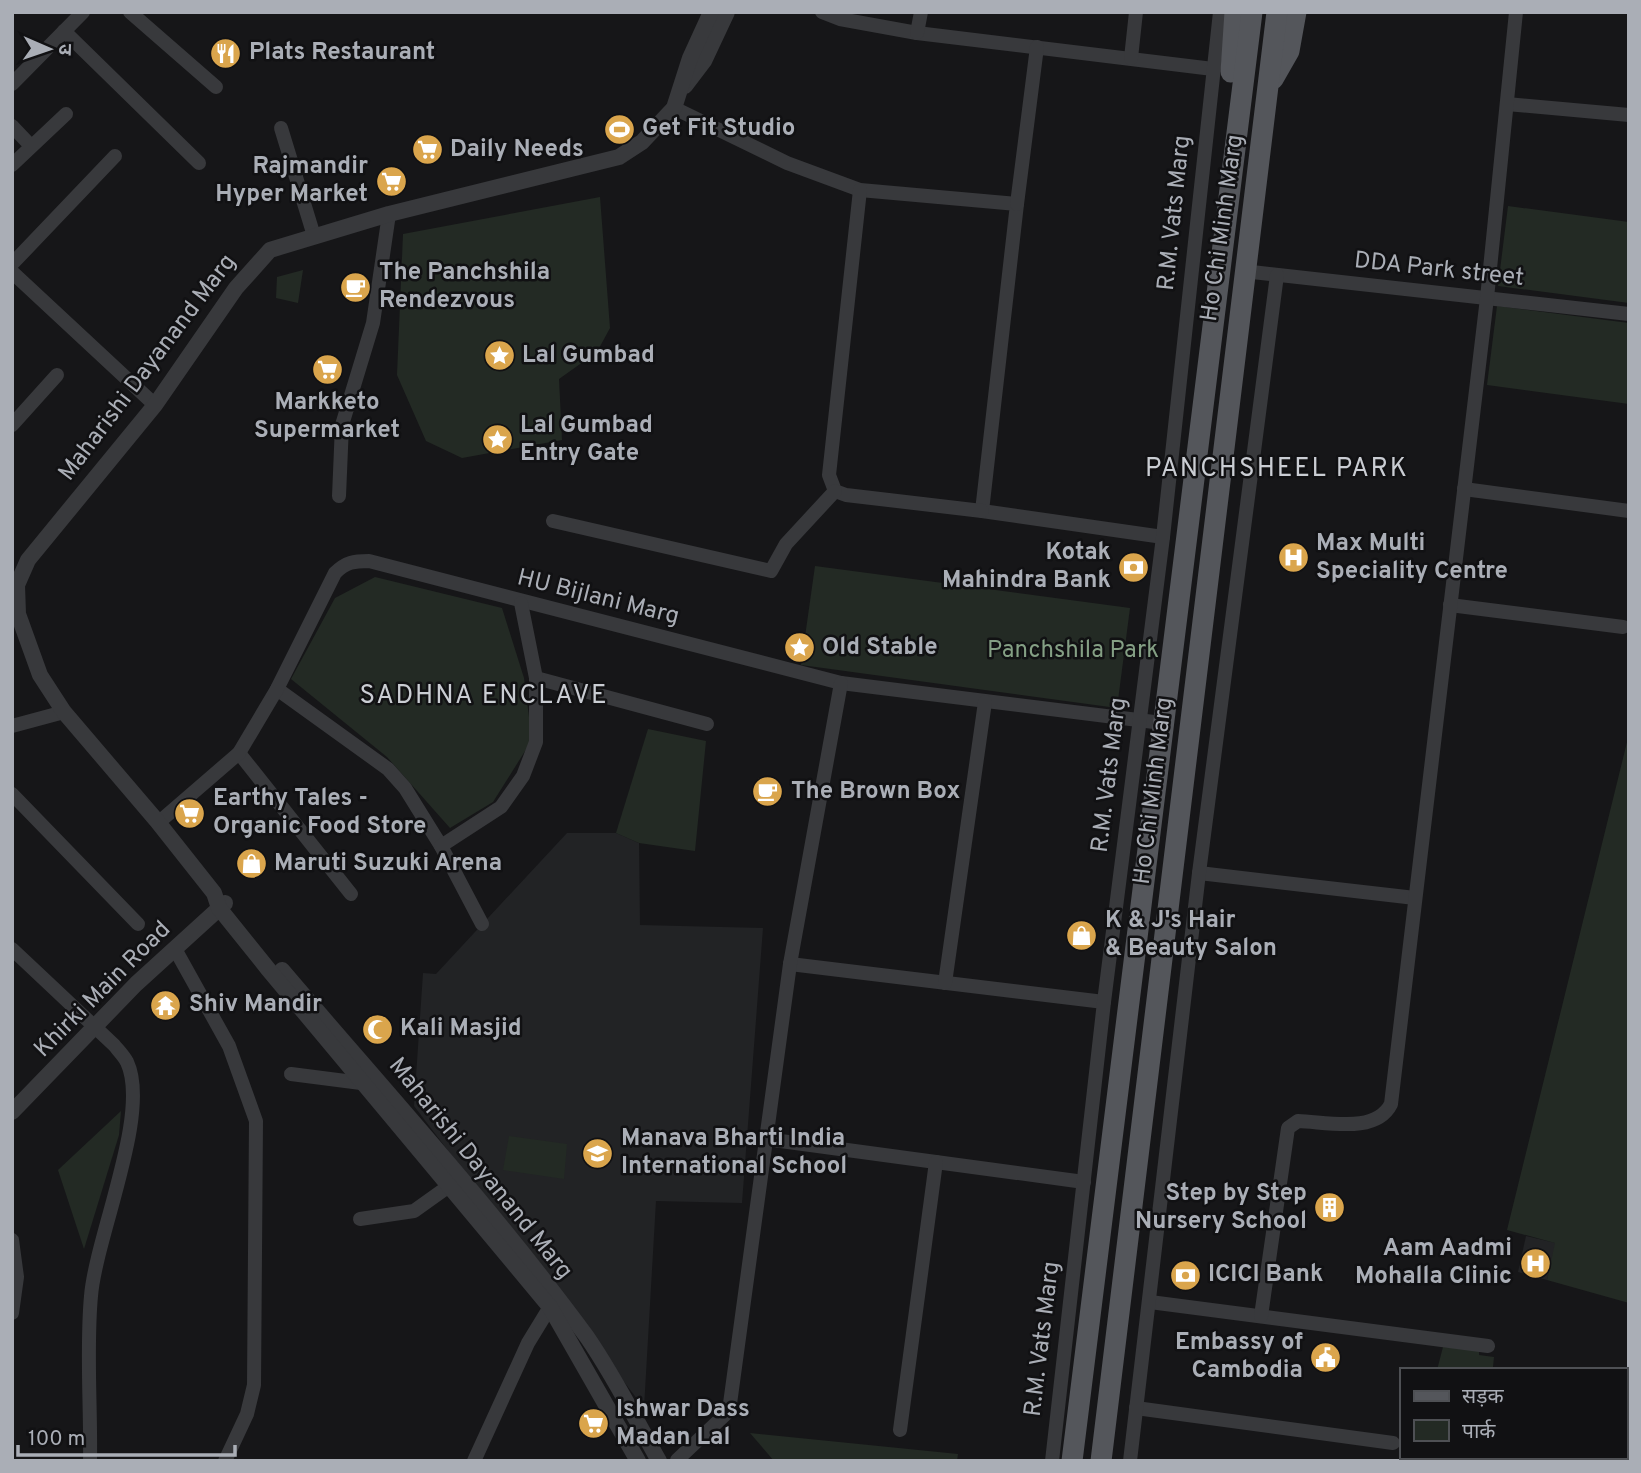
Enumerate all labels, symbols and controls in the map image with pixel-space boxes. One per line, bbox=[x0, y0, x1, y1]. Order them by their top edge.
north arrow bbox=[14, 14, 84, 84]
restaurant icon: Plats Restaurant bbox=[209, 36, 243, 70]
place label: Plats Restaurant bbox=[249, 38, 435, 68]
text: उ bbox=[52, 44, 76, 56]
sports icon: Get Fit Studio bbox=[602, 112, 636, 146]
place label: Get Fit Studio bbox=[642, 114, 795, 144]
supermarket icon: Daily Needs bbox=[410, 133, 444, 167]
street label: Ho Chi Minh Marg bbox=[1195, 133, 1251, 323]
street label: R.M. Vats Marg bbox=[1152, 134, 1198, 292]
place label: Daily Needs bbox=[450, 135, 584, 165]
place label: Rajmandir Hyper Market bbox=[215, 152, 368, 210]
supermarket icon: Rajmandir Hyper Market bbox=[374, 164, 408, 198]
street label: DDA Park street bbox=[1353, 246, 1525, 294]
street label: Maharishi Dayanand Marg bbox=[53, 249, 243, 487]
place label: The Panchshila Rendezvous bbox=[379, 258, 550, 316]
cafe icon: The Panchshila Rendezvous bbox=[339, 270, 373, 304]
place icon: Lal Gumbad bbox=[482, 339, 516, 373]
place label: Lal Gumbad bbox=[522, 341, 655, 371]
supermarket icon: Markketo Supermarket bbox=[310, 352, 344, 386]
place label: Markketo Supermarket bbox=[254, 388, 400, 446]
place label: Lal Gumbad Entry Gate bbox=[520, 411, 653, 469]
place icon: Lal Gumbad Entry Gate bbox=[480, 423, 514, 457]
district label: PANCHSHEEL PARK bbox=[1145, 453, 1409, 486]
place label: Max Multi Speciality Centre bbox=[1316, 529, 1508, 587]
place label: Kotak Mahindra Bank bbox=[942, 538, 1111, 596]
hospital icon: Max Multi Speciality Centre bbox=[1276, 541, 1310, 575]
bank icon: Kotak Mahindra Bank bbox=[1117, 550, 1151, 584]
street label: HU Bijlani Marg bbox=[514, 563, 682, 633]
place icon: Old Stable bbox=[782, 631, 816, 665]
place label: Old Stable bbox=[822, 633, 938, 663]
park label: Panchshila Park bbox=[987, 636, 1159, 666]
district label: SADHNA ENCLAVE bbox=[360, 680, 608, 713]
street label: R.M. Vats Marg bbox=[1086, 696, 1134, 854]
street label: Ho Chi Minh Marg bbox=[1128, 696, 1180, 886]
cafe icon: The Brown Box bbox=[751, 775, 785, 809]
place label: The Brown Box bbox=[791, 777, 960, 807]
place label: Earthy Tales - Organic Food Store bbox=[213, 784, 426, 842]
supermarket icon: Earthy Tales - Organic Food Store bbox=[173, 796, 207, 830]
shop icon: Maruti Suzuki Arena bbox=[234, 847, 268, 881]
place label: Maruti Suzuki Arena bbox=[274, 849, 502, 879]
place label: K & J's Hair & Beauty Salon bbox=[1105, 906, 1277, 964]
street label: Khirki Main Road bbox=[28, 915, 178, 1065]
shop icon: K & J's Hair & Beauty Salon bbox=[1065, 918, 1099, 952]
temple icon: Shiv Mandir bbox=[149, 988, 183, 1022]
place label: Shiv Mandir bbox=[189, 990, 322, 1020]
mosque icon: Kali Masjid bbox=[360, 1012, 394, 1046]
place label: Kali Masjid bbox=[400, 1014, 522, 1044]
street label: Maharishi Dayanand Marg bbox=[381, 1052, 579, 1286]
place label: Manava Bharti India International School bbox=[621, 1124, 847, 1182]
school or university icon: Manava Bharti India International School bbox=[581, 1136, 615, 1170]
place label: Step by Step Nursery School bbox=[1135, 1179, 1307, 1237]
building icon: Step by Step Nursery School bbox=[1313, 1191, 1347, 1225]
place label: Aam Aadmi Mohalla Clinic bbox=[1355, 1234, 1512, 1292]
hospital icon: Aam Aadmi Mohalla Clinic bbox=[1518, 1246, 1552, 1280]
bank icon: ICICI Bank bbox=[1168, 1258, 1202, 1292]
street label: R.M. Vats Marg bbox=[1019, 1260, 1067, 1418]
place label: ICICI Bank bbox=[1208, 1260, 1323, 1290]
place label: Embassy of Cambodia bbox=[1175, 1328, 1303, 1386]
public building icon: Embassy of Cambodia bbox=[1309, 1340, 1343, 1374]
legend bbox=[1400, 1368, 1627, 1459]
text: सड़क bbox=[1462, 1384, 1504, 1411]
place label: Ishwar Dass Madan Lal bbox=[616, 1395, 750, 1453]
supermarket icon: Ishwar Dass Madan Lal bbox=[576, 1407, 610, 1441]
scale bar bbox=[18, 1414, 234, 1458]
text: पार्क bbox=[1462, 1419, 1496, 1446]
text: 100 m bbox=[28, 1426, 85, 1453]

